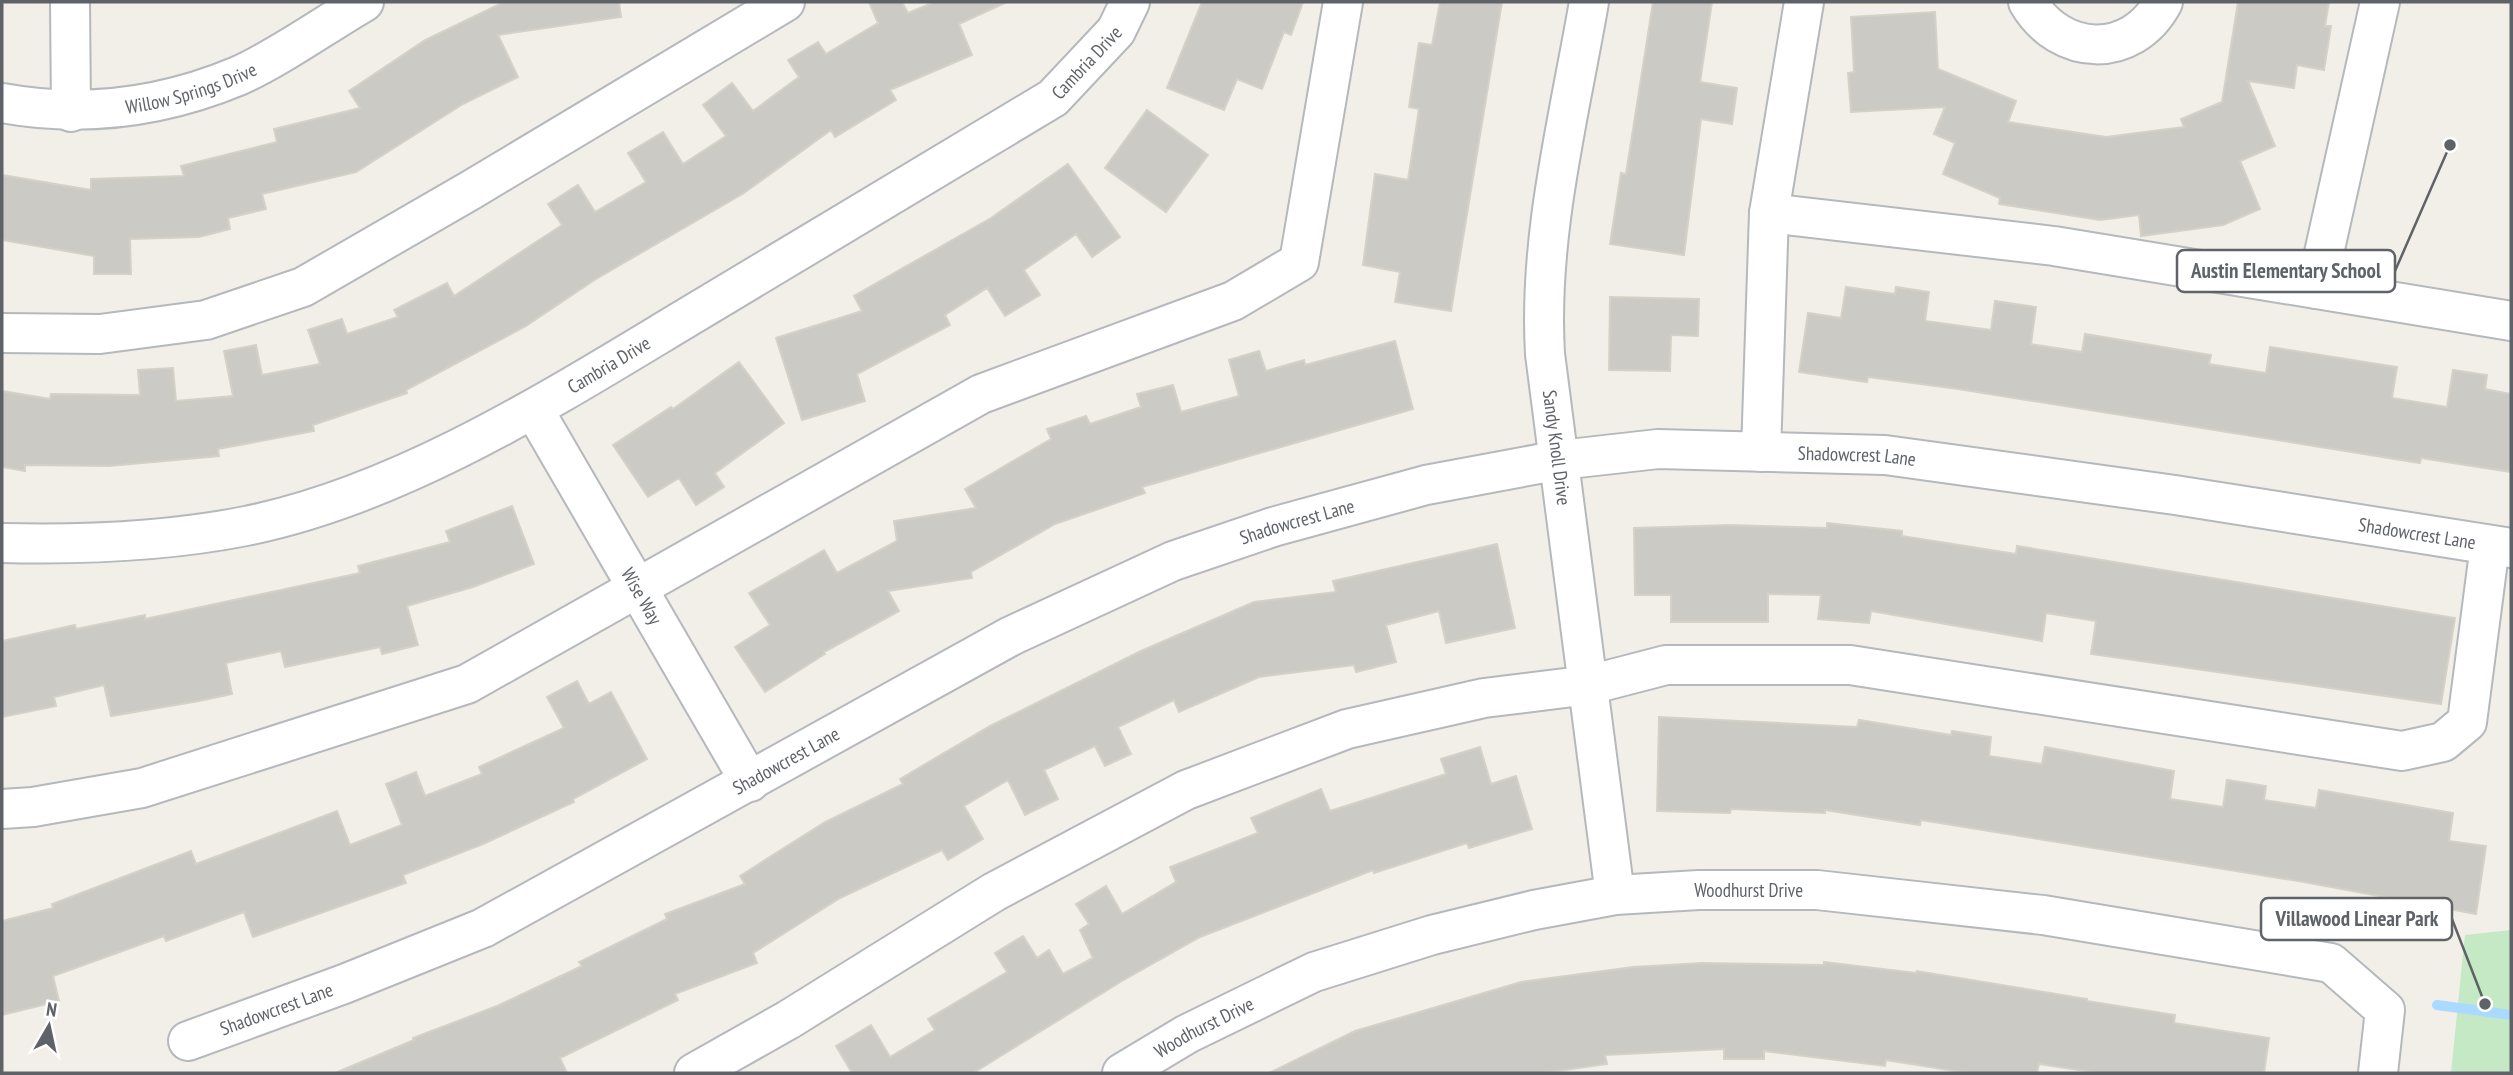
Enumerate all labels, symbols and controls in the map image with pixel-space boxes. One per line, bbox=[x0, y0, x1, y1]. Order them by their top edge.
street label: Cambria Drive bbox=[1046, 20, 1127, 104]
street label: Willow Springs Drive bbox=[124, 57, 261, 119]
callout: Austin Elementary School bbox=[2177, 250, 2395, 292]
text: Austin Elementary School bbox=[2190, 257, 2382, 284]
street label: Cambria Drive bbox=[563, 331, 655, 398]
street label: Sandy Knoll Drive bbox=[1538, 389, 1576, 507]
street label: Shadowcrest Lane bbox=[1797, 441, 1918, 471]
street label: Shadowcrest Lane bbox=[1236, 493, 1357, 550]
street label: Shadowcrest Lane bbox=[2357, 512, 2478, 554]
street label: Wise Way bbox=[616, 563, 668, 629]
street label: Shadowcrest Lane bbox=[728, 721, 844, 800]
street label: Woodhurst Drive bbox=[1694, 878, 1803, 902]
callout: Villawood Linear Park bbox=[2261, 898, 2452, 940]
text: Villawood Linear Park bbox=[2274, 905, 2439, 932]
street label: Shadowcrest Lane bbox=[217, 977, 336, 1040]
north arrow bbox=[14, 991, 84, 1061]
street label: Woodhurst Drive bbox=[1150, 991, 1258, 1063]
text: N bbox=[45, 997, 59, 1022]

